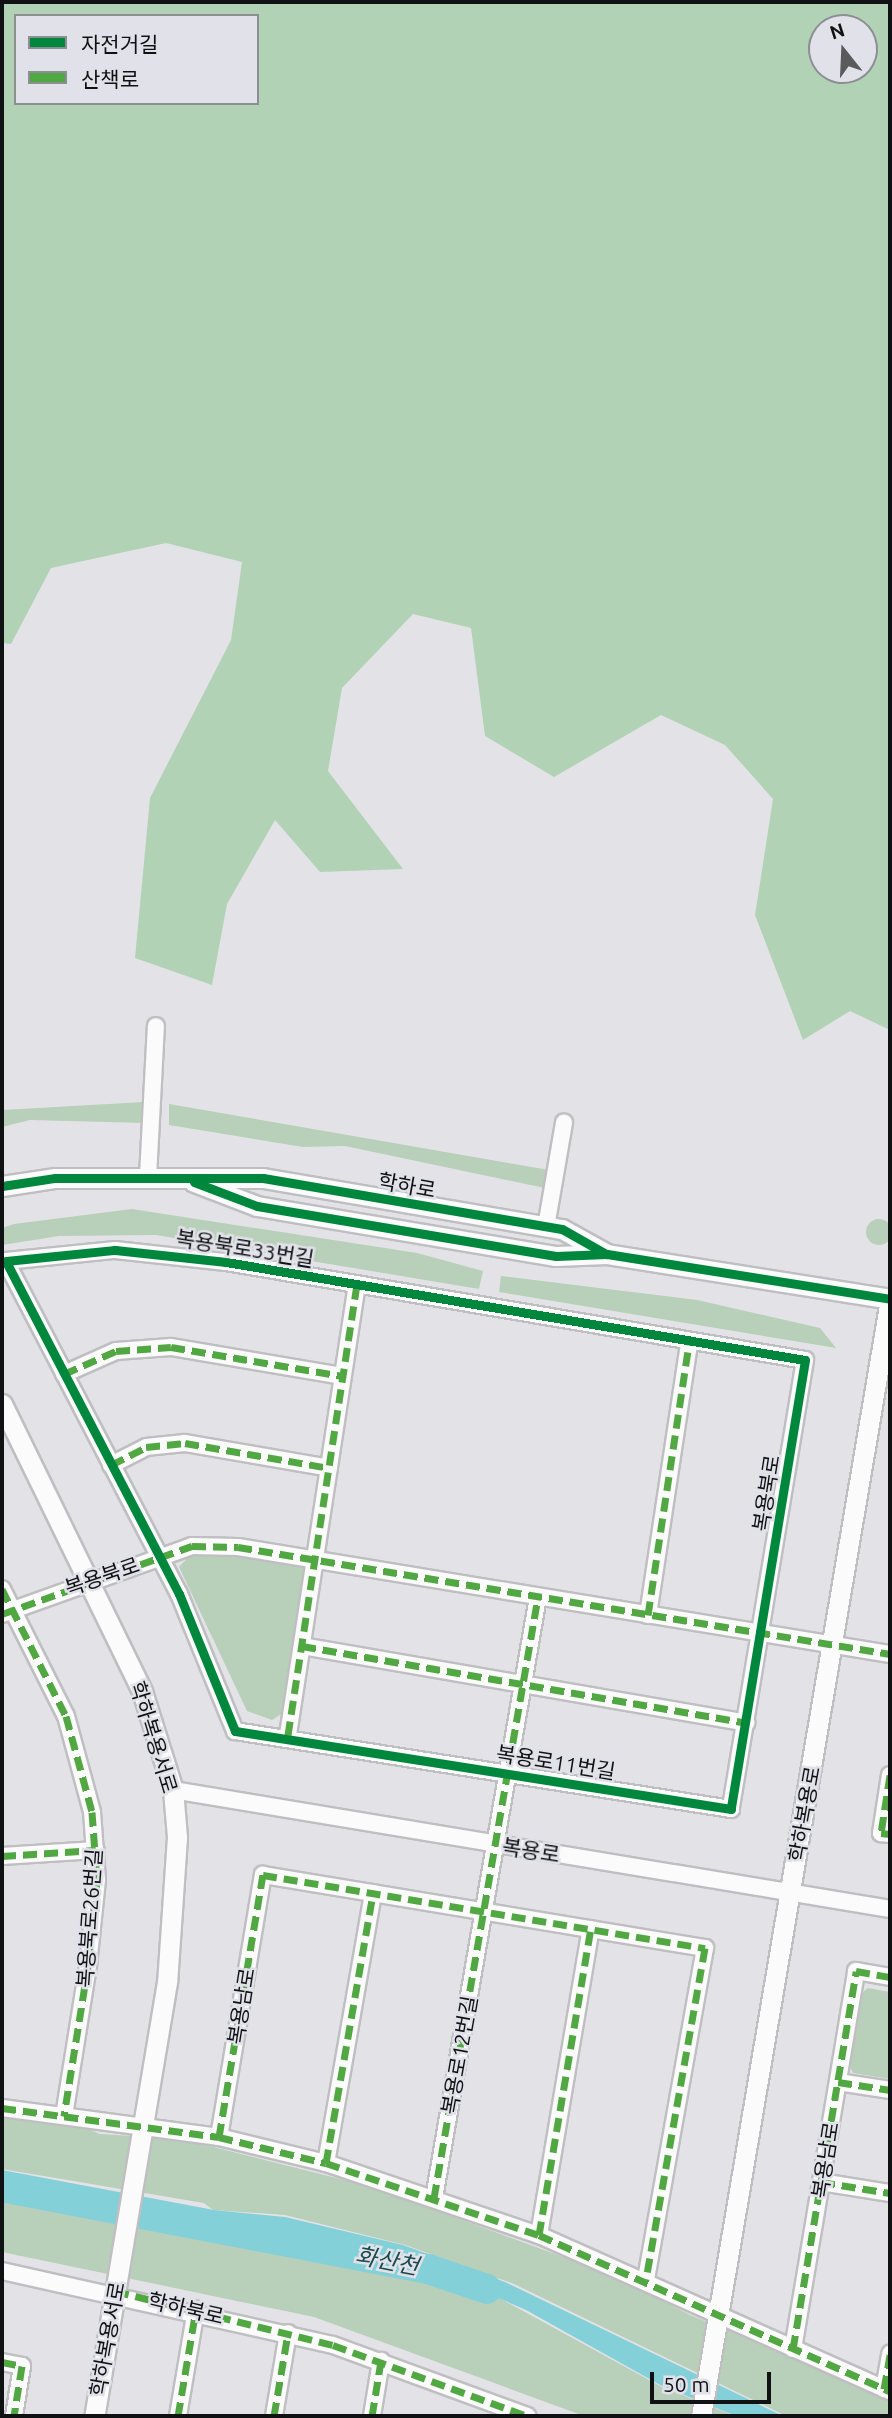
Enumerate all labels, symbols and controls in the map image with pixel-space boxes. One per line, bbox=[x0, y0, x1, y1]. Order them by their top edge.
legend bbox=[14, 14, 259, 105]
north arrow bbox=[808, 14, 878, 84]
text: N bbox=[827, 18, 847, 44]
text: 자전거길 bbox=[81, 32, 158, 56]
text: 산책로 bbox=[81, 67, 139, 91]
street label: 학하로 bbox=[376, 1168, 438, 1202]
street label: 복용북로33번길 bbox=[174, 1225, 316, 1271]
street label: 복용북로 bbox=[748, 1453, 784, 1533]
street label: 복용북로 bbox=[61, 1552, 143, 1600]
street label: 학하복용서로 bbox=[125, 1678, 183, 1796]
street label: 복용로11번길 bbox=[495, 1740, 617, 1784]
street label: 학하복용로 bbox=[783, 1764, 825, 1864]
street label: 복용로 bbox=[500, 1833, 562, 1867]
street label: 복용북로26번길 bbox=[72, 1847, 106, 1989]
street label: 복용남로 bbox=[223, 1966, 259, 2046]
street label: 복용로12번길 bbox=[436, 1994, 482, 2116]
street label: 복용남로 bbox=[807, 2120, 843, 2200]
water label: 화산천 bbox=[353, 2241, 421, 2281]
street label: 학하복용서로 bbox=[85, 2280, 129, 2398]
street label: 학하북로 bbox=[146, 2287, 226, 2329]
scale bar bbox=[654, 2358, 775, 2402]
text: 50 m bbox=[663, 2372, 710, 2396]

